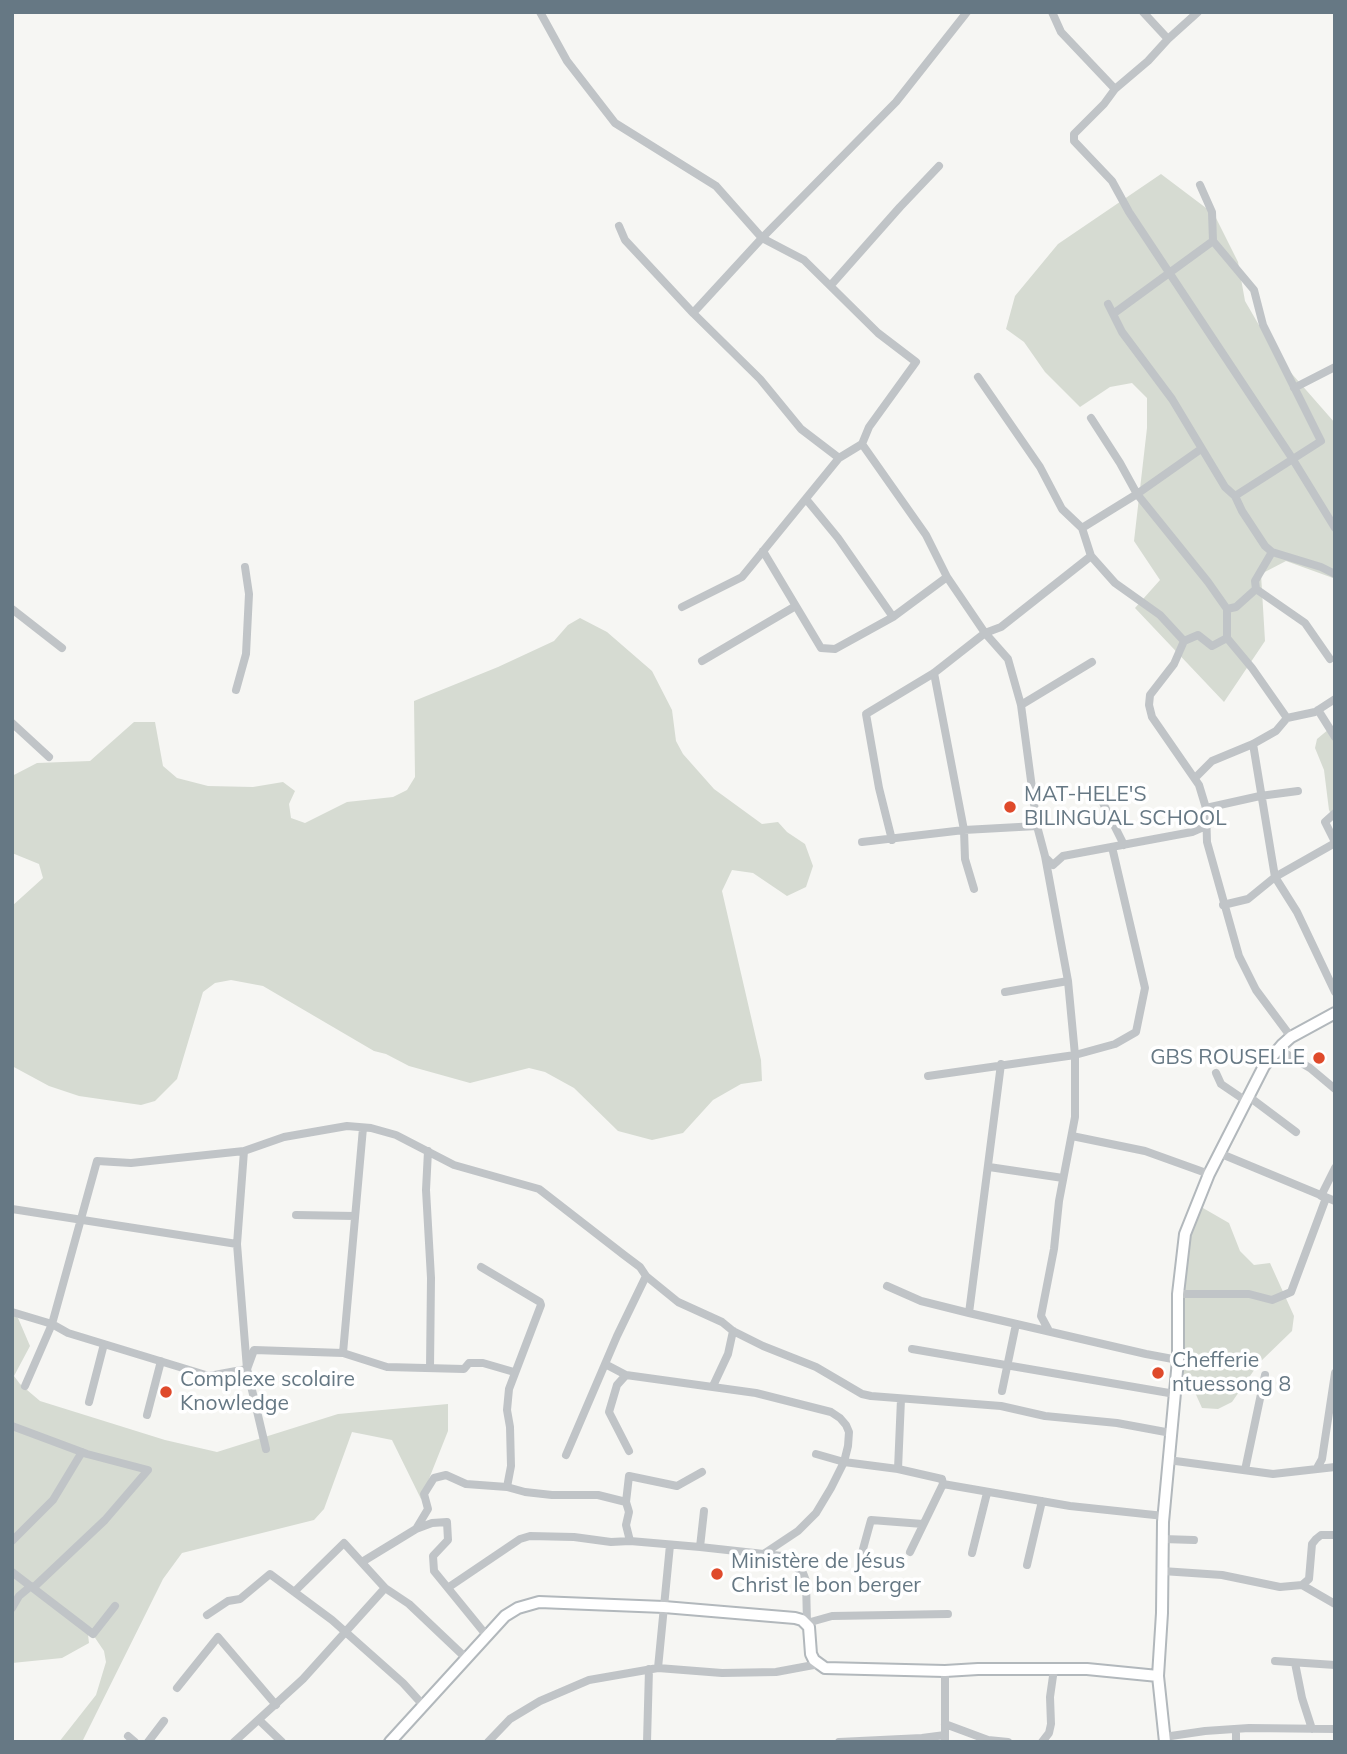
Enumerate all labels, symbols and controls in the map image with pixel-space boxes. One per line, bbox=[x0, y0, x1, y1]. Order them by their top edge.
place label: MAT-HELE'S BILINGUAL SCHOOL bbox=[1024, 782, 1227, 832]
marker: MAT-HELE'S BILINGUAL SCHOOL bbox=[1002, 799, 1018, 815]
place label: GBS ROUSELLE bbox=[1150, 1045, 1305, 1071]
marker: GBS ROUSELLE bbox=[1311, 1050, 1327, 1066]
place label: Chefferie ntuessong 8 bbox=[1172, 1348, 1291, 1398]
marker: Chefferie ntuessong 8 bbox=[1150, 1365, 1166, 1381]
place label: Complexe scolaire Knowledge bbox=[180, 1367, 355, 1417]
marker: Complexe scolaire Knowledge bbox=[158, 1384, 174, 1400]
place label: Ministère de Jésus Christ le bon berger bbox=[731, 1549, 921, 1599]
marker: Ministère de Jésus Christ le bon berger bbox=[709, 1566, 725, 1582]

